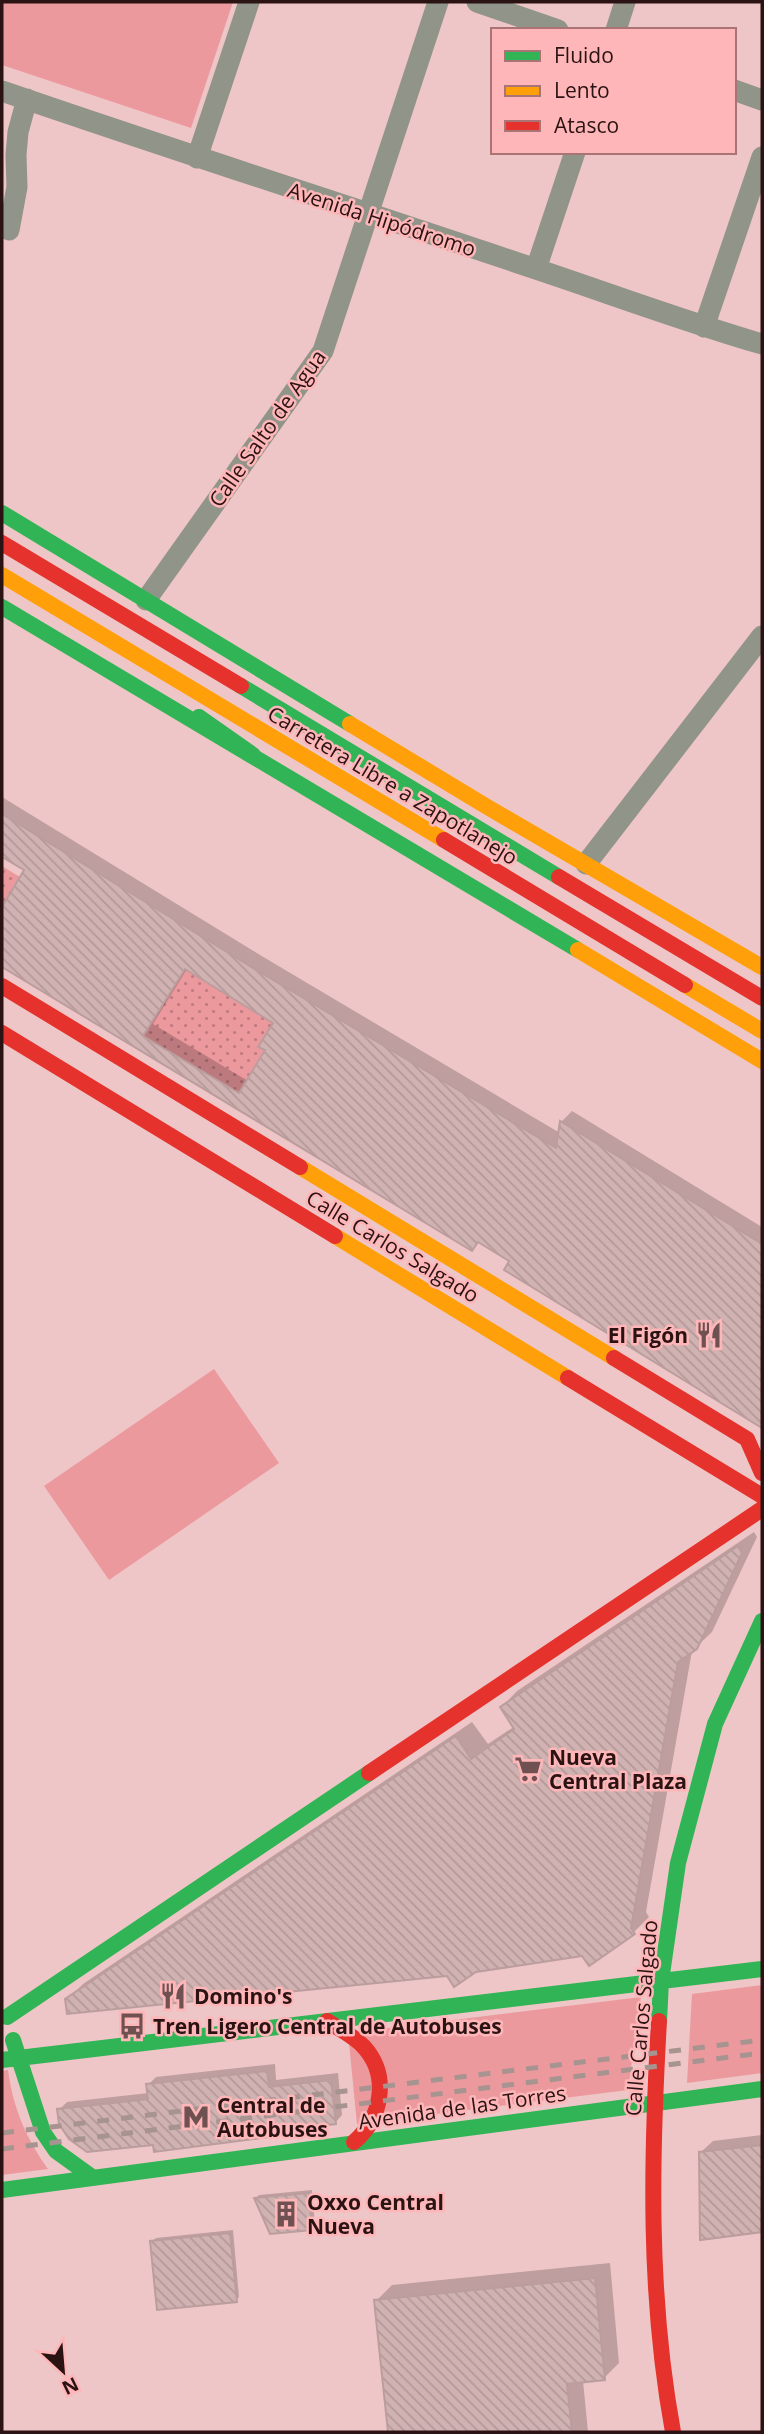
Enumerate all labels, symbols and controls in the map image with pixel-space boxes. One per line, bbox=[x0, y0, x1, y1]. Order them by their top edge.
legend bbox=[491, 28, 736, 154]
text: Fluido bbox=[554, 41, 614, 69]
text: Lento bbox=[554, 76, 610, 104]
text: Atasco bbox=[554, 111, 619, 139]
street label: Avenida Hipódromo bbox=[284, 175, 480, 263]
street label: Calle Salto de Agua bbox=[202, 344, 332, 512]
street label: Carretera Libre a Zapotlanejo bbox=[263, 699, 523, 871]
street label: Calle Carlos Salgado bbox=[301, 1183, 485, 1309]
restaurant icon: El Figón bbox=[694, 1320, 724, 1350]
place label: El Figón bbox=[608, 1321, 688, 1349]
place label: Nueva Central Plaza bbox=[549, 1743, 687, 1795]
supermarket icon: Nueva Central Plaza bbox=[513, 1754, 543, 1784]
street label: Calle Carlos Salgado bbox=[618, 1919, 664, 2117]
restaurant icon: Domino's bbox=[158, 1981, 188, 2011]
place label: Domino's bbox=[194, 1982, 292, 2010]
bus stop icon: Tren Ligero Central de Autobuses bbox=[117, 2011, 147, 2041]
place label: Tren Ligero Central de Autobuses bbox=[153, 2012, 502, 2040]
street label: Avenida de las Torres bbox=[356, 2079, 568, 2135]
place label: Central de Autobuses bbox=[217, 2091, 328, 2143]
metro station icon: Central de Autobuses bbox=[181, 2102, 211, 2132]
place label: Oxxo Central Nueva bbox=[307, 2188, 444, 2240]
building icon: Oxxo Central Nueva bbox=[271, 2199, 301, 2229]
north arrow bbox=[28, 2336, 98, 2406]
text: N bbox=[58, 2371, 83, 2401]

